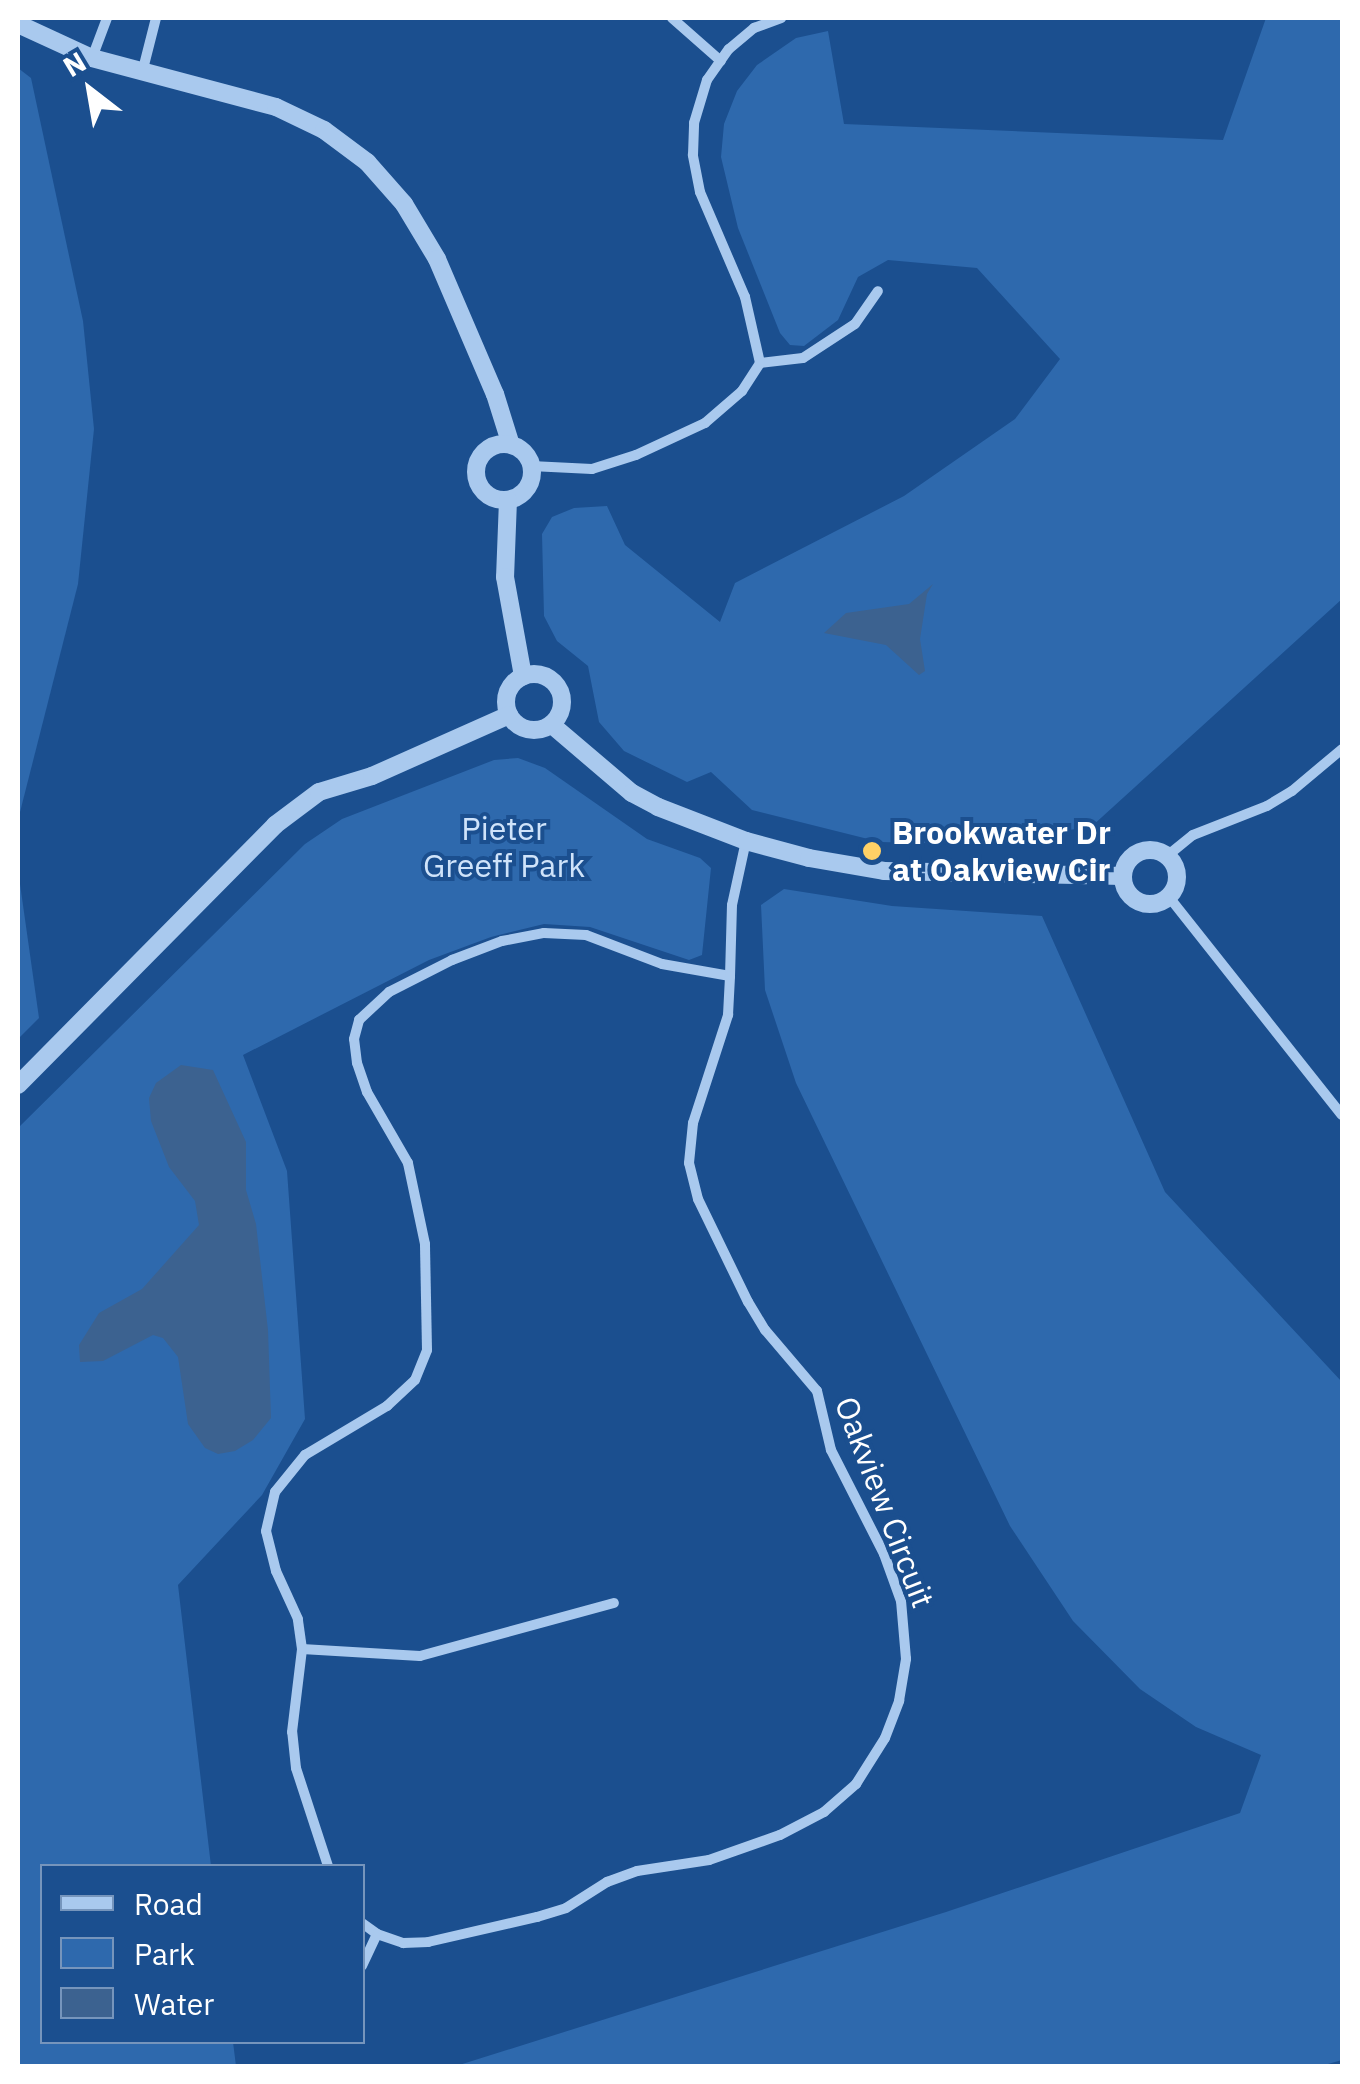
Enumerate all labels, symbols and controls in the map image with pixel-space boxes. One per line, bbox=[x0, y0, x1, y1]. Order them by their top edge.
north arrow bbox=[40, 40, 140, 140]
text: N bbox=[56, 43, 93, 85]
park label: Pieter Greeff Park bbox=[423, 810, 585, 885]
place label: Brookwater Dr at Oakview Cir bbox=[892, 814, 1111, 889]
marker: Brookwater Dr at Oakview Cir bbox=[861, 840, 883, 862]
street label: Oakview Circuit bbox=[827, 1391, 943, 1613]
legend bbox=[40, 1864, 365, 2044]
text: Road bbox=[134, 1884, 203, 1923]
text: Park bbox=[134, 1934, 195, 1973]
text: Water bbox=[134, 1984, 214, 2023]

